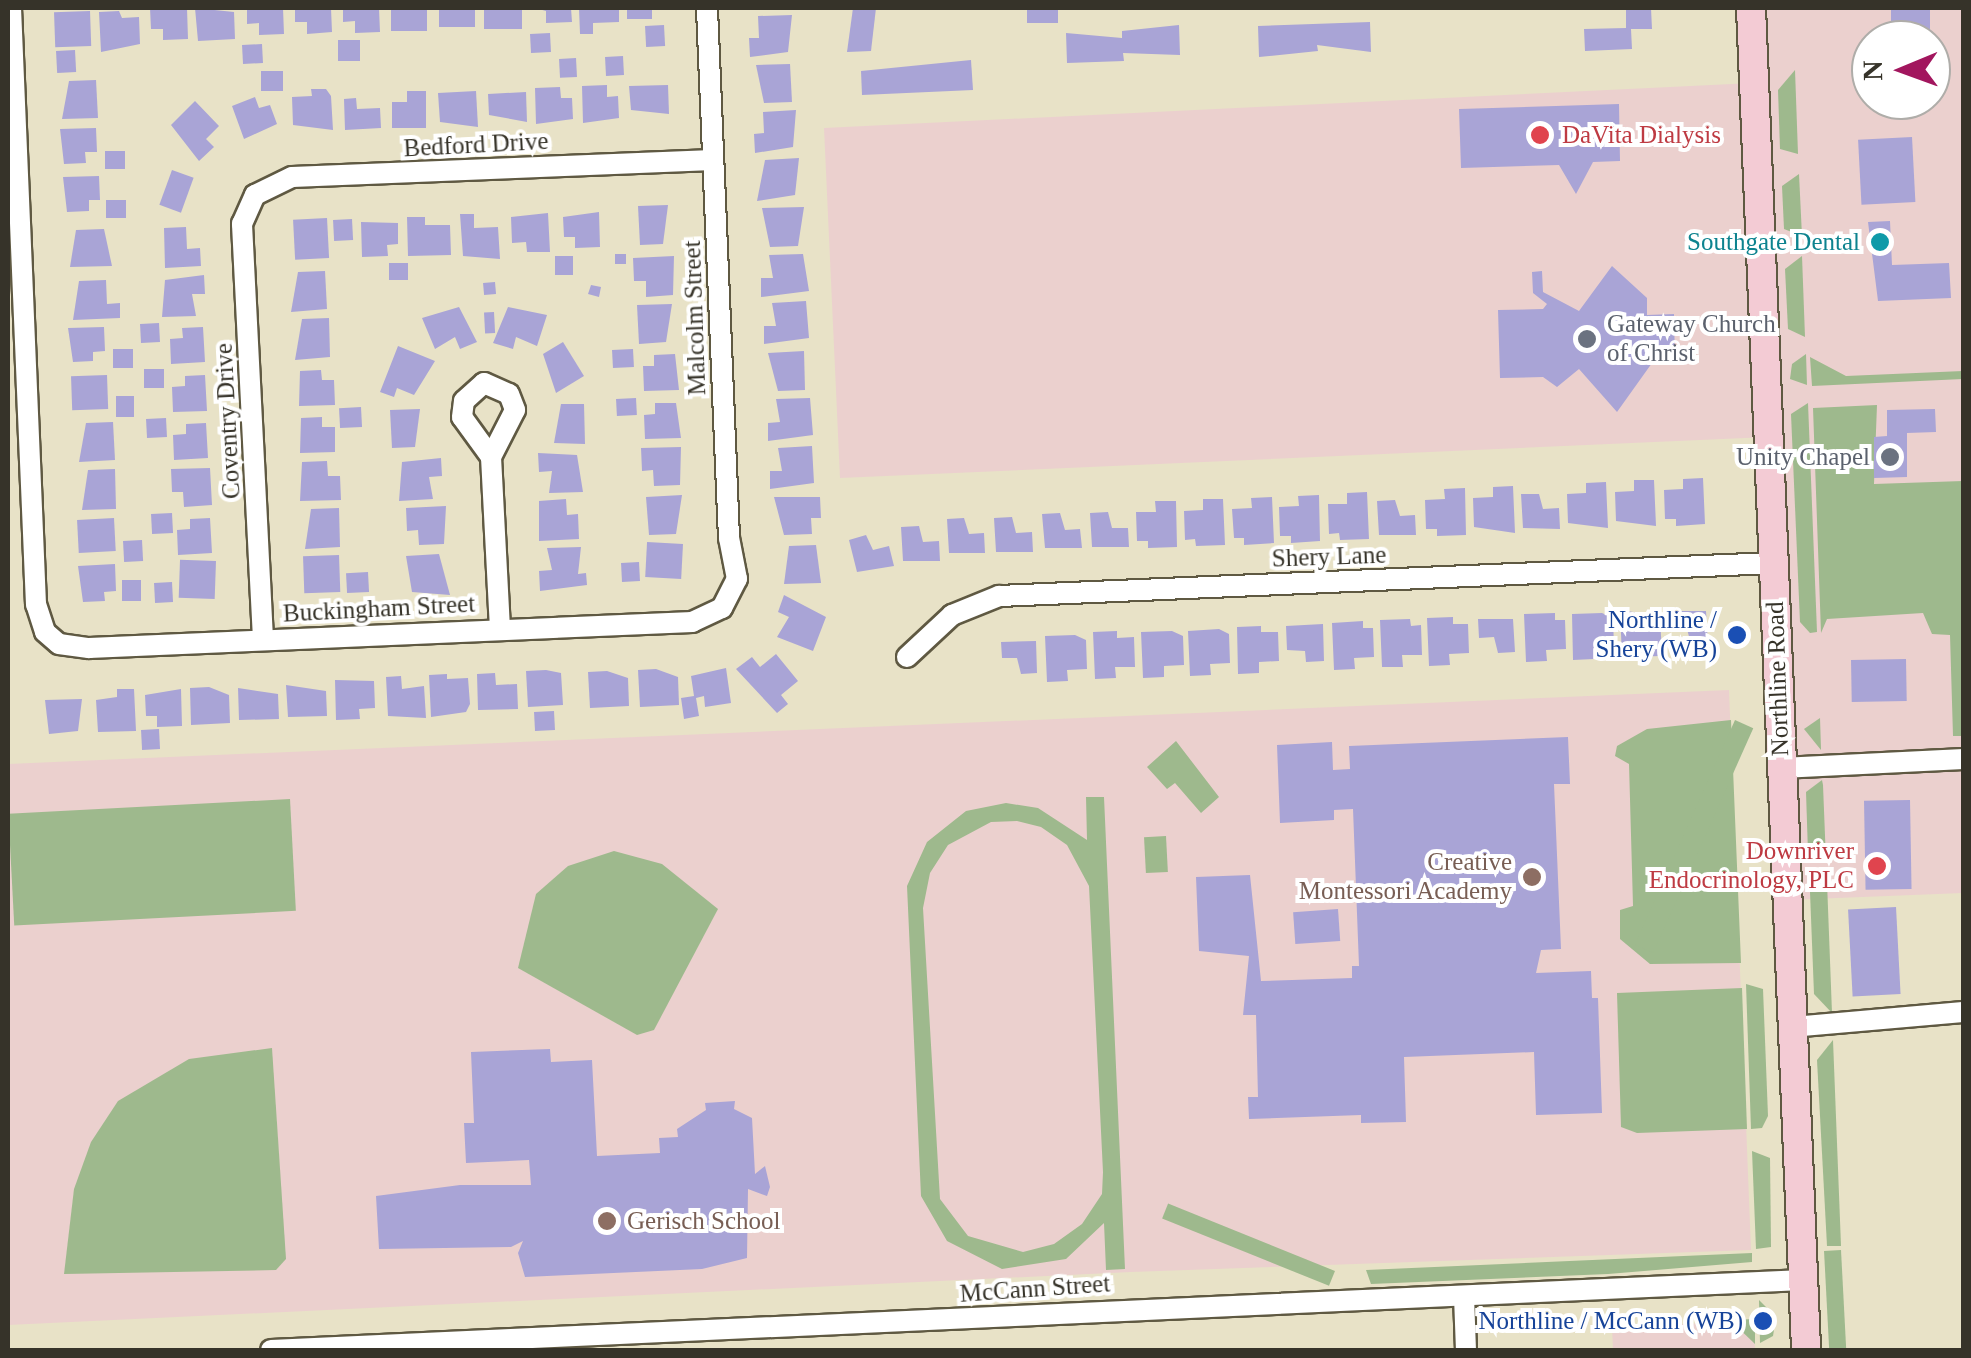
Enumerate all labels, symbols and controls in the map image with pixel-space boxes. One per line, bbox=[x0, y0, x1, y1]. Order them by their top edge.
north arrow bbox=[1851, 20, 1951, 120]
text: N bbox=[1857, 60, 1888, 81]
place label: DaVita Dialysis bbox=[1562, 120, 1721, 150]
marker: DaVita Dialysis bbox=[1527, 122, 1553, 148]
street label: Bedford Drive bbox=[403, 126, 549, 164]
place label: Southgate Dental bbox=[1687, 227, 1860, 257]
marker: Southgate Dental bbox=[1869, 231, 1891, 253]
street label: Malcolm Street bbox=[677, 240, 713, 396]
place label: Gateway Church of Christ bbox=[1607, 310, 1776, 369]
marker: Gateway Church of Christ bbox=[1576, 328, 1598, 350]
street label: Coventry Drive bbox=[209, 342, 247, 500]
place label: Unity Chapel bbox=[1736, 442, 1870, 472]
marker: Unity Chapel bbox=[1879, 446, 1901, 468]
street label: Shery Lane bbox=[1271, 540, 1387, 574]
street label: Buckingham Street bbox=[282, 589, 476, 629]
street label: Northline Road bbox=[1760, 601, 1796, 757]
place label: Northline / Shery (WB) bbox=[1596, 606, 1717, 665]
marker: Northline / Shery (WB) bbox=[1726, 624, 1748, 646]
place label: Downriver Endocrinology, PLC bbox=[1649, 837, 1854, 896]
place label: Creative Montessori Academy bbox=[1297, 848, 1512, 907]
marker: Downriver Endocrinology, PLC bbox=[1864, 853, 1890, 879]
marker: Creative Montessori Academy bbox=[1521, 866, 1543, 888]
place label: Gerisch School bbox=[627, 1206, 780, 1236]
marker: Gerisch School bbox=[596, 1210, 618, 1232]
street label: McCann Street bbox=[959, 1269, 1111, 1309]
place label: Northline / McCann (WB) bbox=[1478, 1306, 1743, 1336]
marker: Northline / McCann (WB) bbox=[1752, 1310, 1774, 1332]

